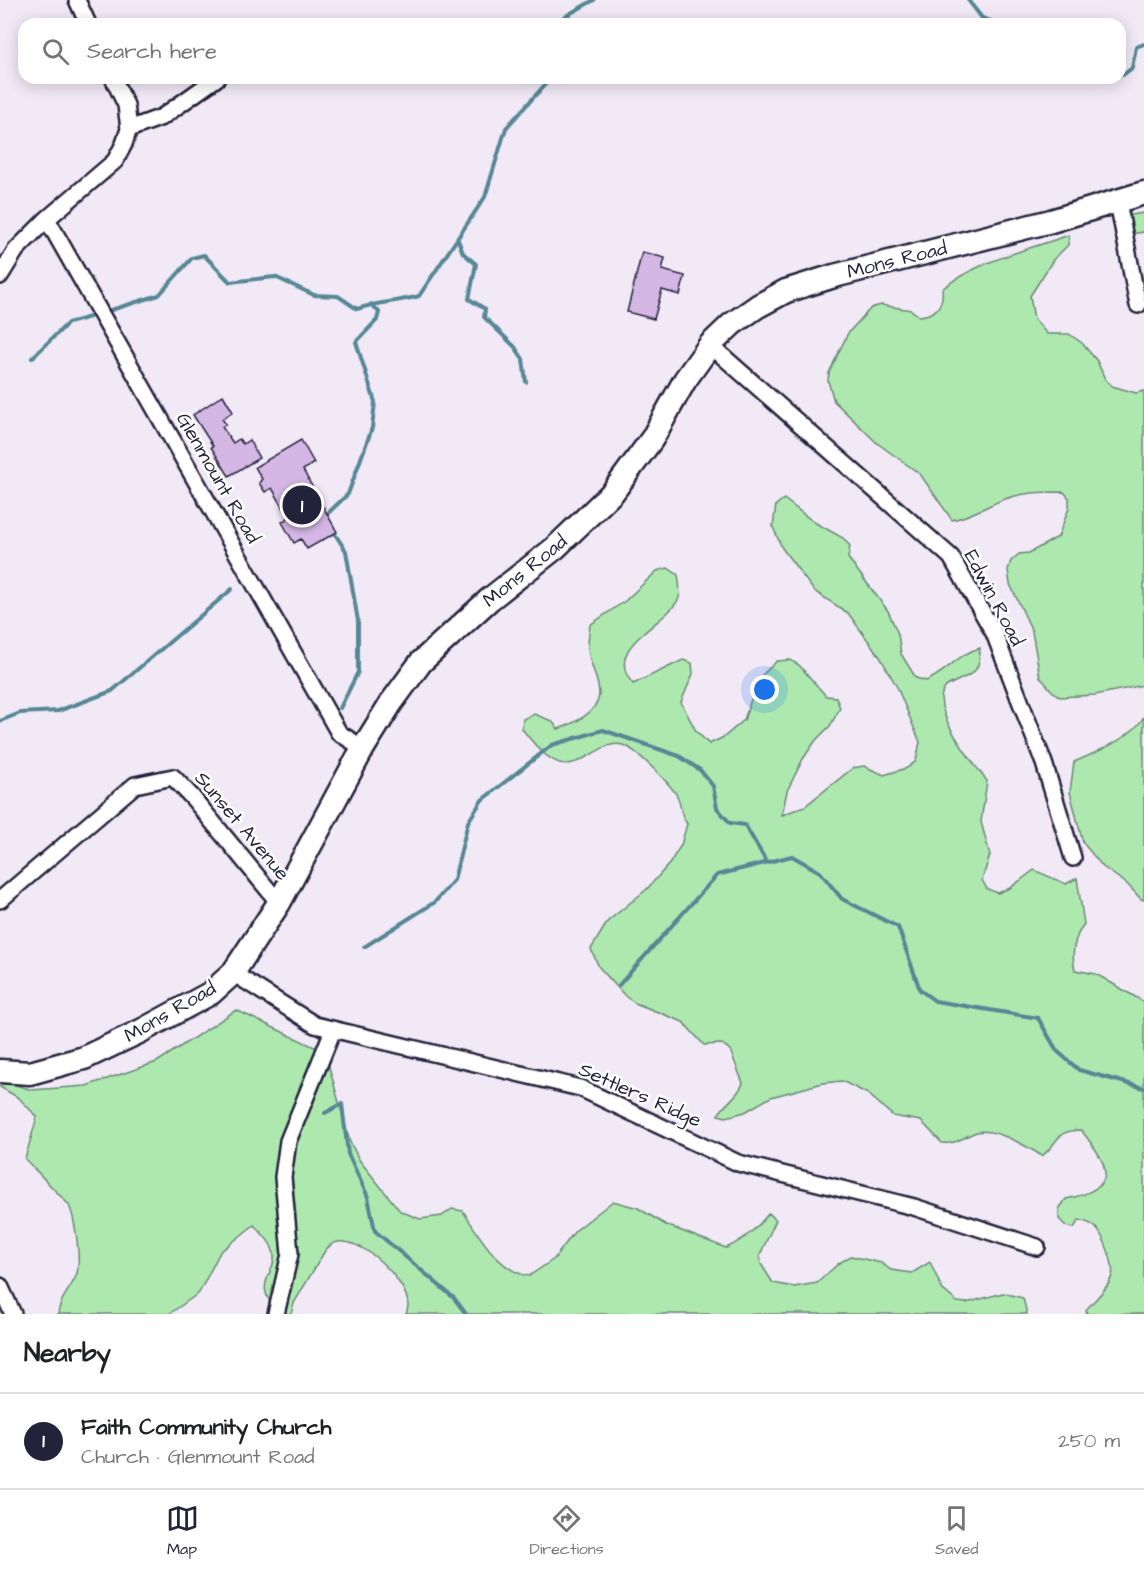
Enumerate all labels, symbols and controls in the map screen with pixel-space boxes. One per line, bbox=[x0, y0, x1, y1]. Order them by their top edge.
search box bbox=[18, 18, 1126, 84]
icon: search bbox=[39, 35, 72, 68]
text: Search here bbox=[87, 36, 217, 67]
street label: Mons Road bbox=[844, 234, 950, 286]
street label: Glenmount Road bbox=[169, 407, 267, 549]
pin: 1 bbox=[282, 482, 322, 528]
street label: Mons Road bbox=[477, 528, 573, 614]
street label: Edwin Road bbox=[957, 545, 1031, 651]
your location bbox=[750, 675, 779, 704]
street label: Sunset Avenue bbox=[188, 765, 296, 887]
street label: Mons Road bbox=[119, 974, 221, 1050]
street label: Settlers Ridge bbox=[574, 1055, 706, 1136]
text: Nearby bbox=[24, 1335, 111, 1371]
text: Faith Community Church bbox=[81, 1412, 331, 1443]
text: 1 bbox=[42, 1427, 45, 1455]
text: 250 m bbox=[1058, 1427, 1120, 1455]
text: Church · Glenmount Road bbox=[81, 1443, 314, 1471]
tab: Map bbox=[166, 1502, 199, 1560]
tab: Directions bbox=[530, 1502, 604, 1560]
tab: Saved bbox=[935, 1502, 978, 1560]

